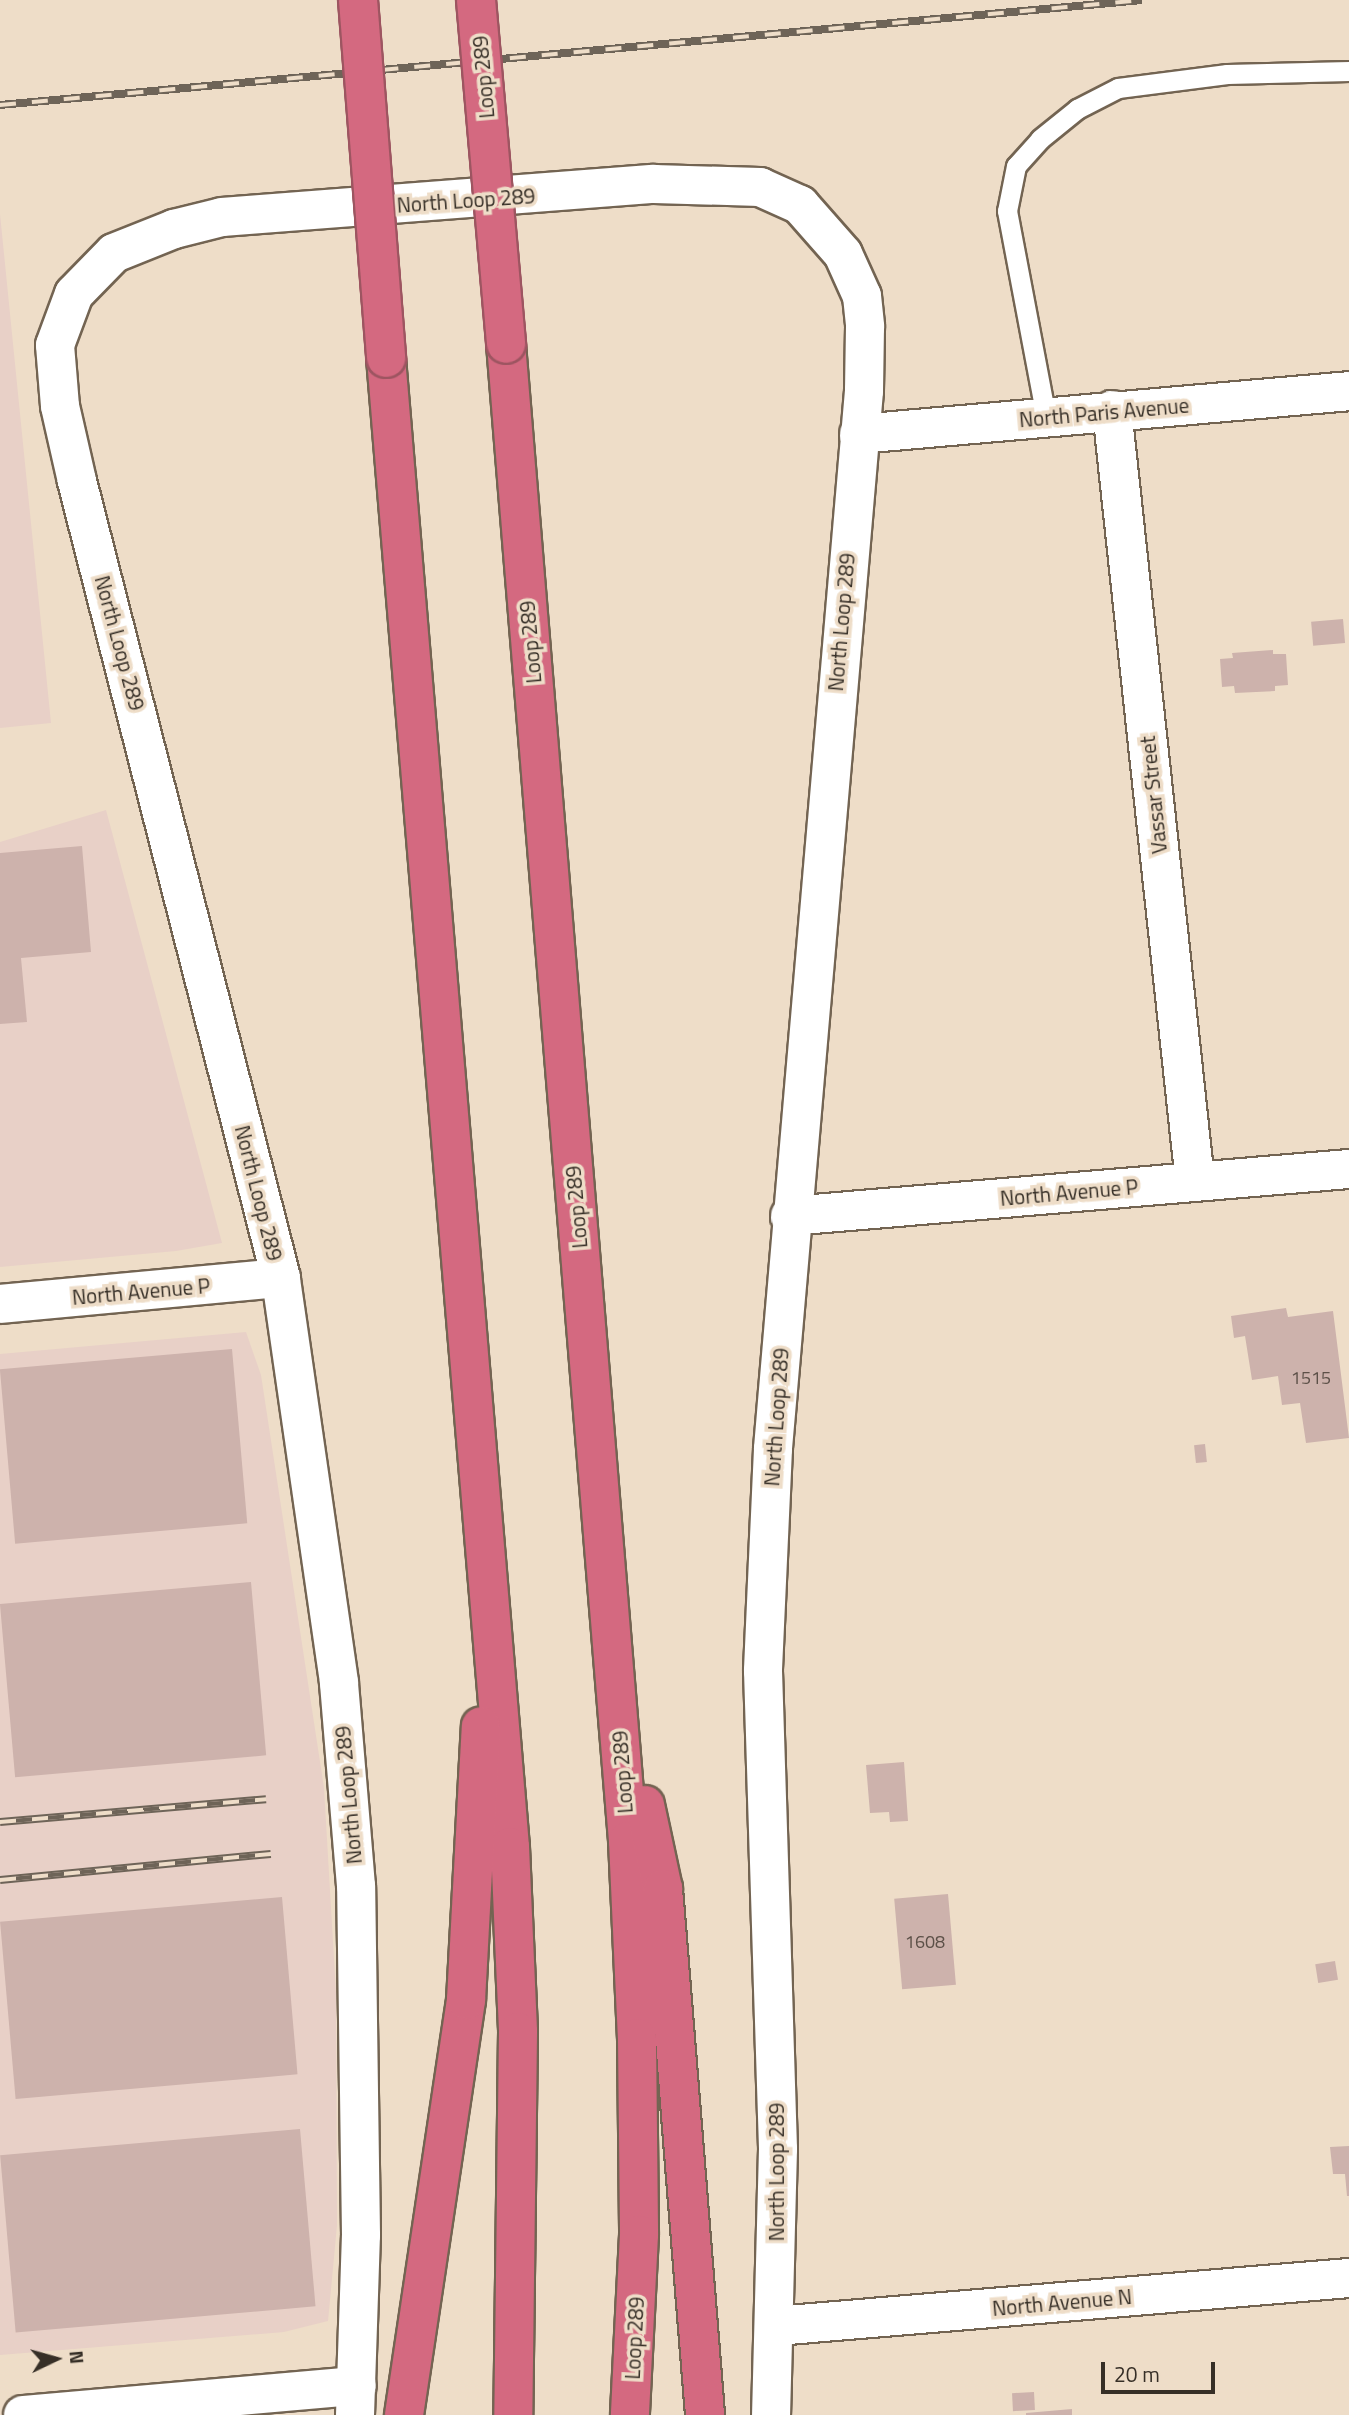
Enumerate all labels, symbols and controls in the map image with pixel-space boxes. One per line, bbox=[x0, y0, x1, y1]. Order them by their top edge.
street label: Loop 289 bbox=[467, 35, 499, 119]
street label: North Loop 289 bbox=[396, 183, 536, 217]
street label: North Paris Avenue bbox=[1018, 392, 1190, 432]
street label: North Loop 289 bbox=[822, 552, 860, 692]
street label: North Loop 289 bbox=[90, 573, 150, 713]
street label: Loop 289 bbox=[514, 600, 546, 684]
street label: Vassar Street bbox=[1134, 735, 1172, 855]
street label: North Loop 289 bbox=[230, 1123, 288, 1263]
street label: Loop 289 bbox=[560, 1165, 592, 1249]
street label: North Avenue P bbox=[999, 1173, 1139, 1211]
street label: North Avenue P bbox=[71, 1272, 211, 1310]
street label: North Loop 289 bbox=[759, 1347, 793, 1487]
house number: 1515 bbox=[1291, 1367, 1331, 1389]
street label: North Loop 289 bbox=[329, 1725, 367, 1865]
street label: Loop 289 bbox=[607, 1730, 637, 1814]
house number: 1608 bbox=[905, 1931, 945, 1953]
street label: North Loop 289 bbox=[763, 2103, 789, 2241]
street label: North Avenue N bbox=[991, 2283, 1133, 2321]
street label: Loop 289 bbox=[619, 2296, 649, 2380]
north arrow bbox=[21, 2324, 91, 2394]
scale bar bbox=[1104, 2348, 1218, 2392]
text: N bbox=[62, 2349, 92, 2365]
text: 20 m bbox=[1114, 2358, 1160, 2390]

